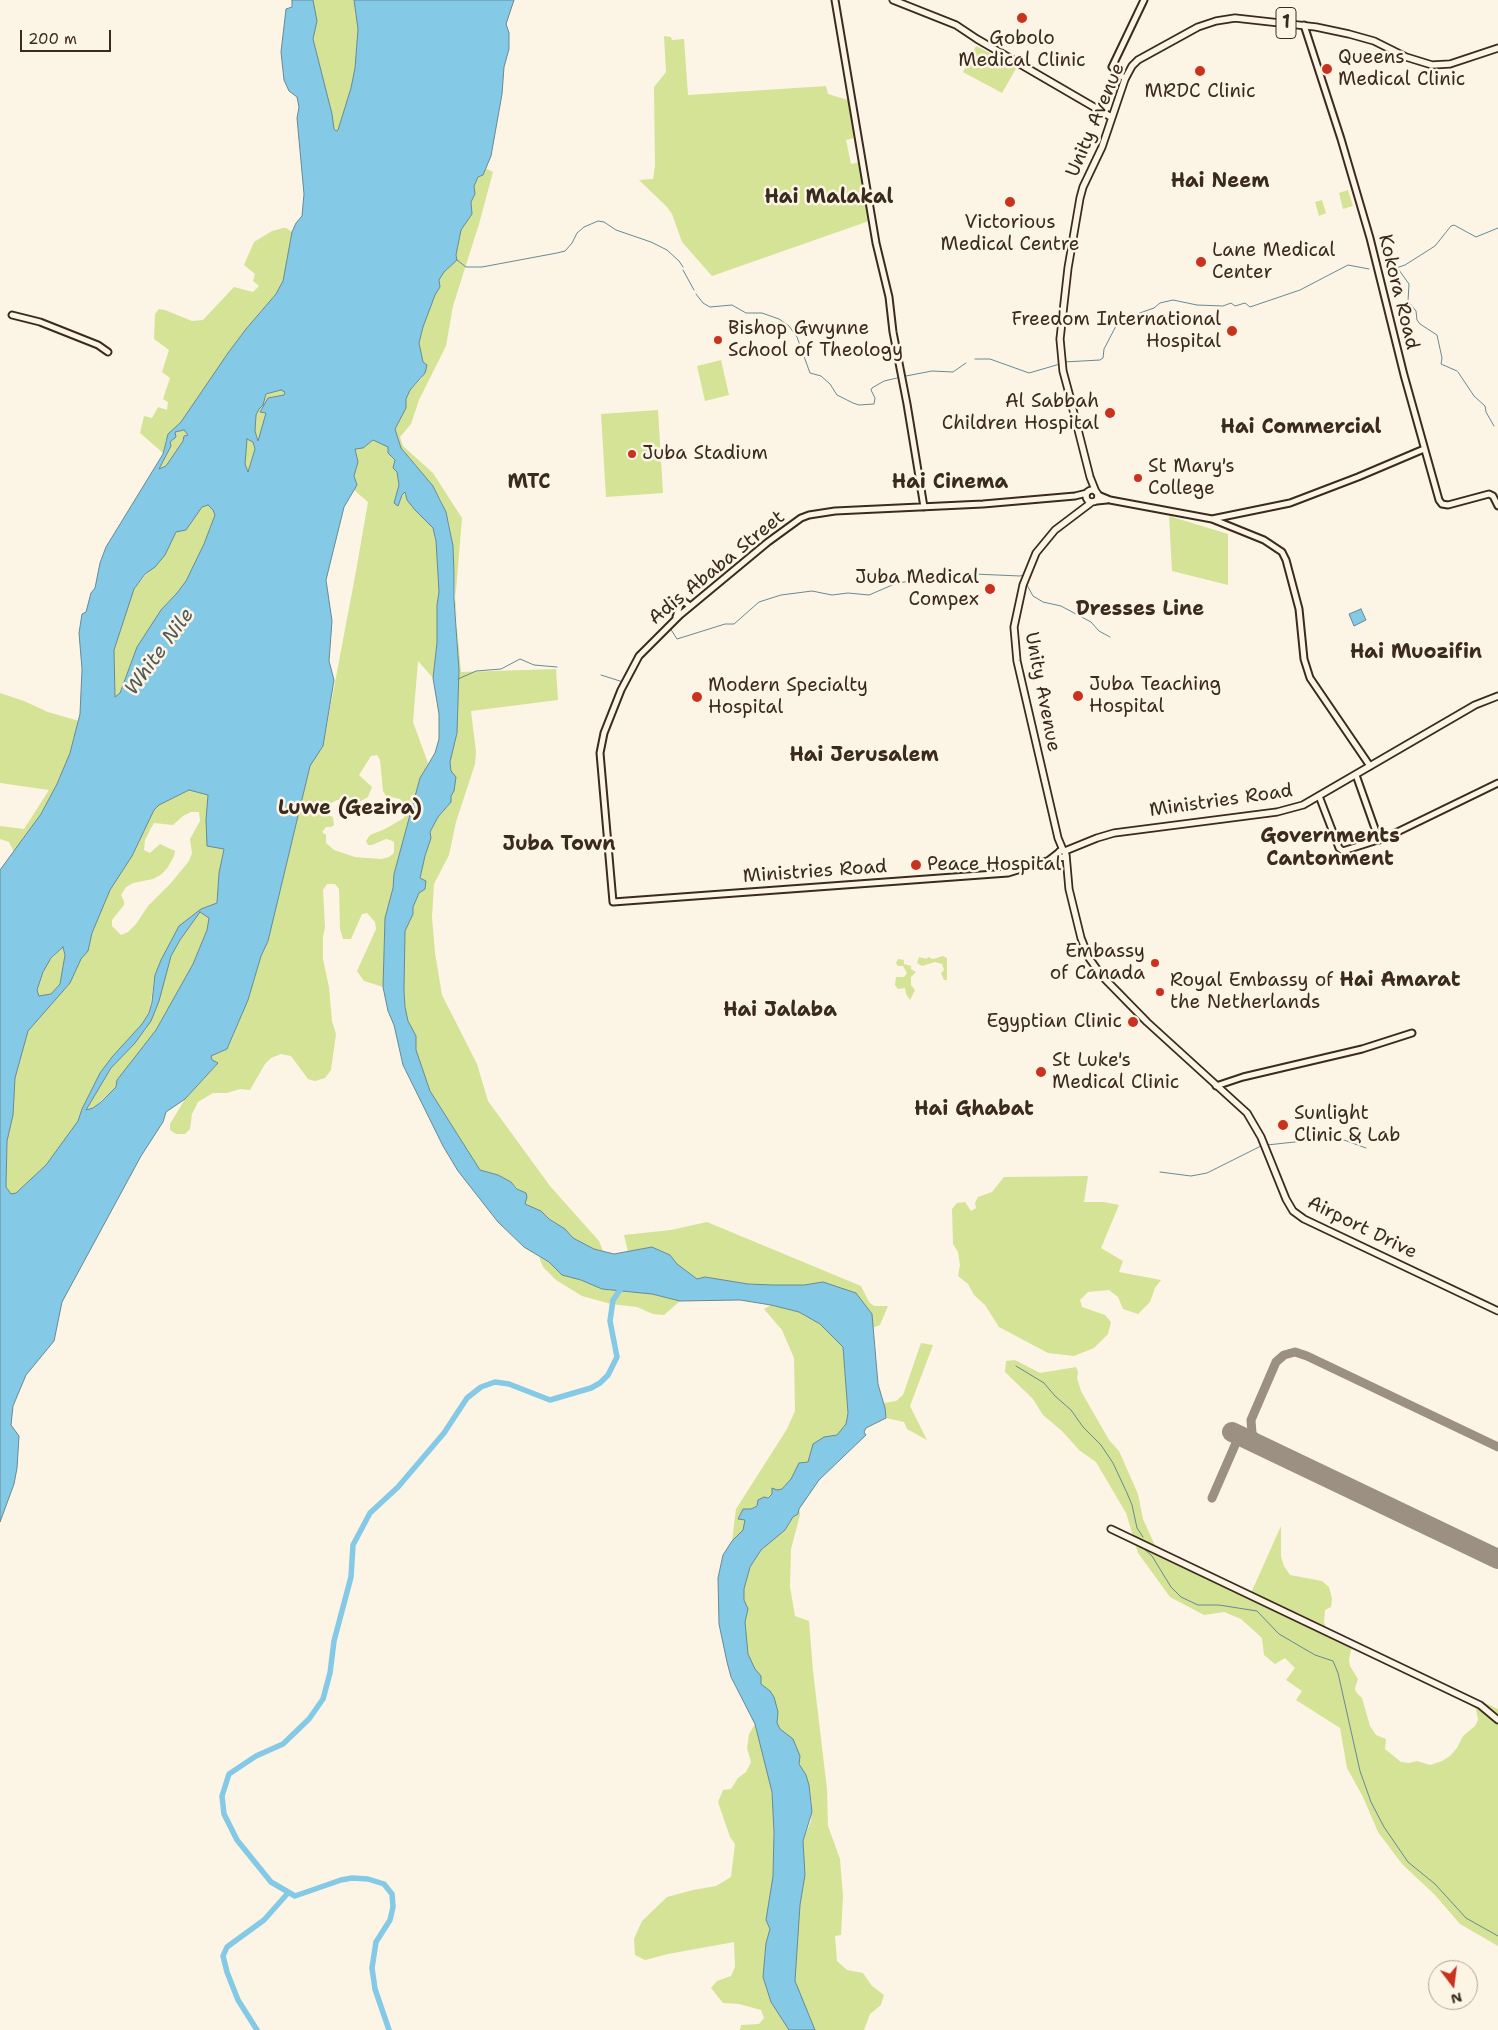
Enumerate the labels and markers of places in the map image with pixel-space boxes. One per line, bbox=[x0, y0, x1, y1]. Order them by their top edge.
marker: Gobolo Medical Clinic bbox=[1015, 11, 1029, 25]
place label: Gobolo Medical Clinic bbox=[958, 28, 1086, 72]
place label: Queens Medical Clinic bbox=[1338, 47, 1465, 91]
marker: Queens Medical Clinic bbox=[1320, 62, 1334, 76]
marker: MRDC Clinic bbox=[1193, 64, 1207, 78]
place label: MRDC Clinic bbox=[1144, 81, 1256, 103]
marker: Victorious Medical Centre bbox=[1003, 195, 1017, 209]
place label: Victorious Medical Centre bbox=[941, 212, 1079, 256]
place label: Lane Medical Center bbox=[1212, 240, 1335, 284]
marker: Lane Medical Center bbox=[1194, 255, 1208, 269]
place label: Freedom International Hospital bbox=[1011, 309, 1221, 353]
place label: Bishop Gwynne School of Theology bbox=[728, 318, 903, 362]
marker: Freedom International Hospital bbox=[1225, 324, 1239, 338]
marker: Bishop Gwynne School of Theology bbox=[712, 334, 724, 346]
place label: Al Sabbah Children Hospital bbox=[942, 391, 1099, 435]
marker: Al Sabbah Children Hospital bbox=[1103, 406, 1117, 420]
place label: Juba Stadium bbox=[642, 443, 768, 465]
marker: Juba Stadium bbox=[626, 448, 638, 460]
place label: St Mary's College bbox=[1148, 456, 1235, 500]
marker: St Mary's College bbox=[1132, 472, 1144, 484]
place label: Juba Medical Compex bbox=[855, 567, 979, 611]
marker: Juba Medical Compex bbox=[983, 582, 997, 596]
place label: Juba Teaching Hospital bbox=[1089, 674, 1221, 718]
place label: Modern Specialty Hospital bbox=[708, 675, 868, 719]
marker: Juba Teaching Hospital bbox=[1071, 689, 1085, 703]
marker: Modern Specialty Hospital bbox=[690, 690, 704, 704]
place label: Peace Hospital bbox=[927, 854, 1061, 876]
marker: Peace Hospital bbox=[909, 858, 923, 872]
place label: Embassy of Canada bbox=[1050, 941, 1145, 985]
marker: Embassy of Canada bbox=[1149, 957, 1161, 969]
place label: Royal Embassy of the Netherlands bbox=[1170, 970, 1333, 1014]
marker: Royal Embassy of the Netherlands bbox=[1154, 986, 1166, 998]
place label: Egyptian Clinic bbox=[987, 1011, 1122, 1033]
marker: Egyptian Clinic bbox=[1126, 1015, 1140, 1029]
place label: St Luke's Medical Clinic bbox=[1052, 1050, 1179, 1094]
marker: St Luke's Medical Clinic bbox=[1034, 1065, 1048, 1079]
place label: Sunlight Clinic & Lab bbox=[1294, 1103, 1400, 1147]
marker: Sunlight Clinic & Lab bbox=[1276, 1118, 1290, 1132]

